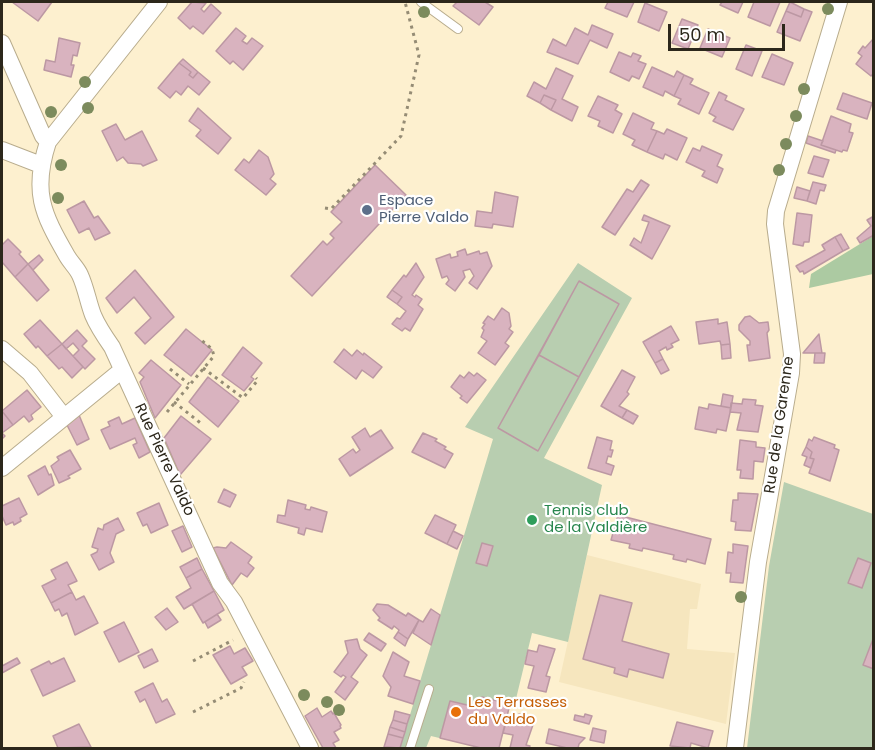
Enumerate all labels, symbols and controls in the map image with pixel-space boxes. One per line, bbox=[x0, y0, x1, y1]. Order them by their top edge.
scale bar bbox=[671, 12, 788, 50]
text: 50 m bbox=[679, 22, 725, 47]
place label: Espace Pierre Valdo bbox=[379, 192, 469, 227]
marker: Espace Pierre Valdo bbox=[360, 203, 374, 217]
street label: Rue de la Garenne bbox=[761, 355, 799, 495]
street label: Rue Pierre Valdo bbox=[130, 401, 198, 519]
place label: Tennis club de la Valdière bbox=[544, 502, 647, 537]
marker: Tennis club de la Valdière bbox=[525, 513, 539, 527]
place label: Les Terrasses du Valdo bbox=[468, 694, 567, 729]
marker: Les Terrasses du Valdo bbox=[449, 705, 463, 719]

